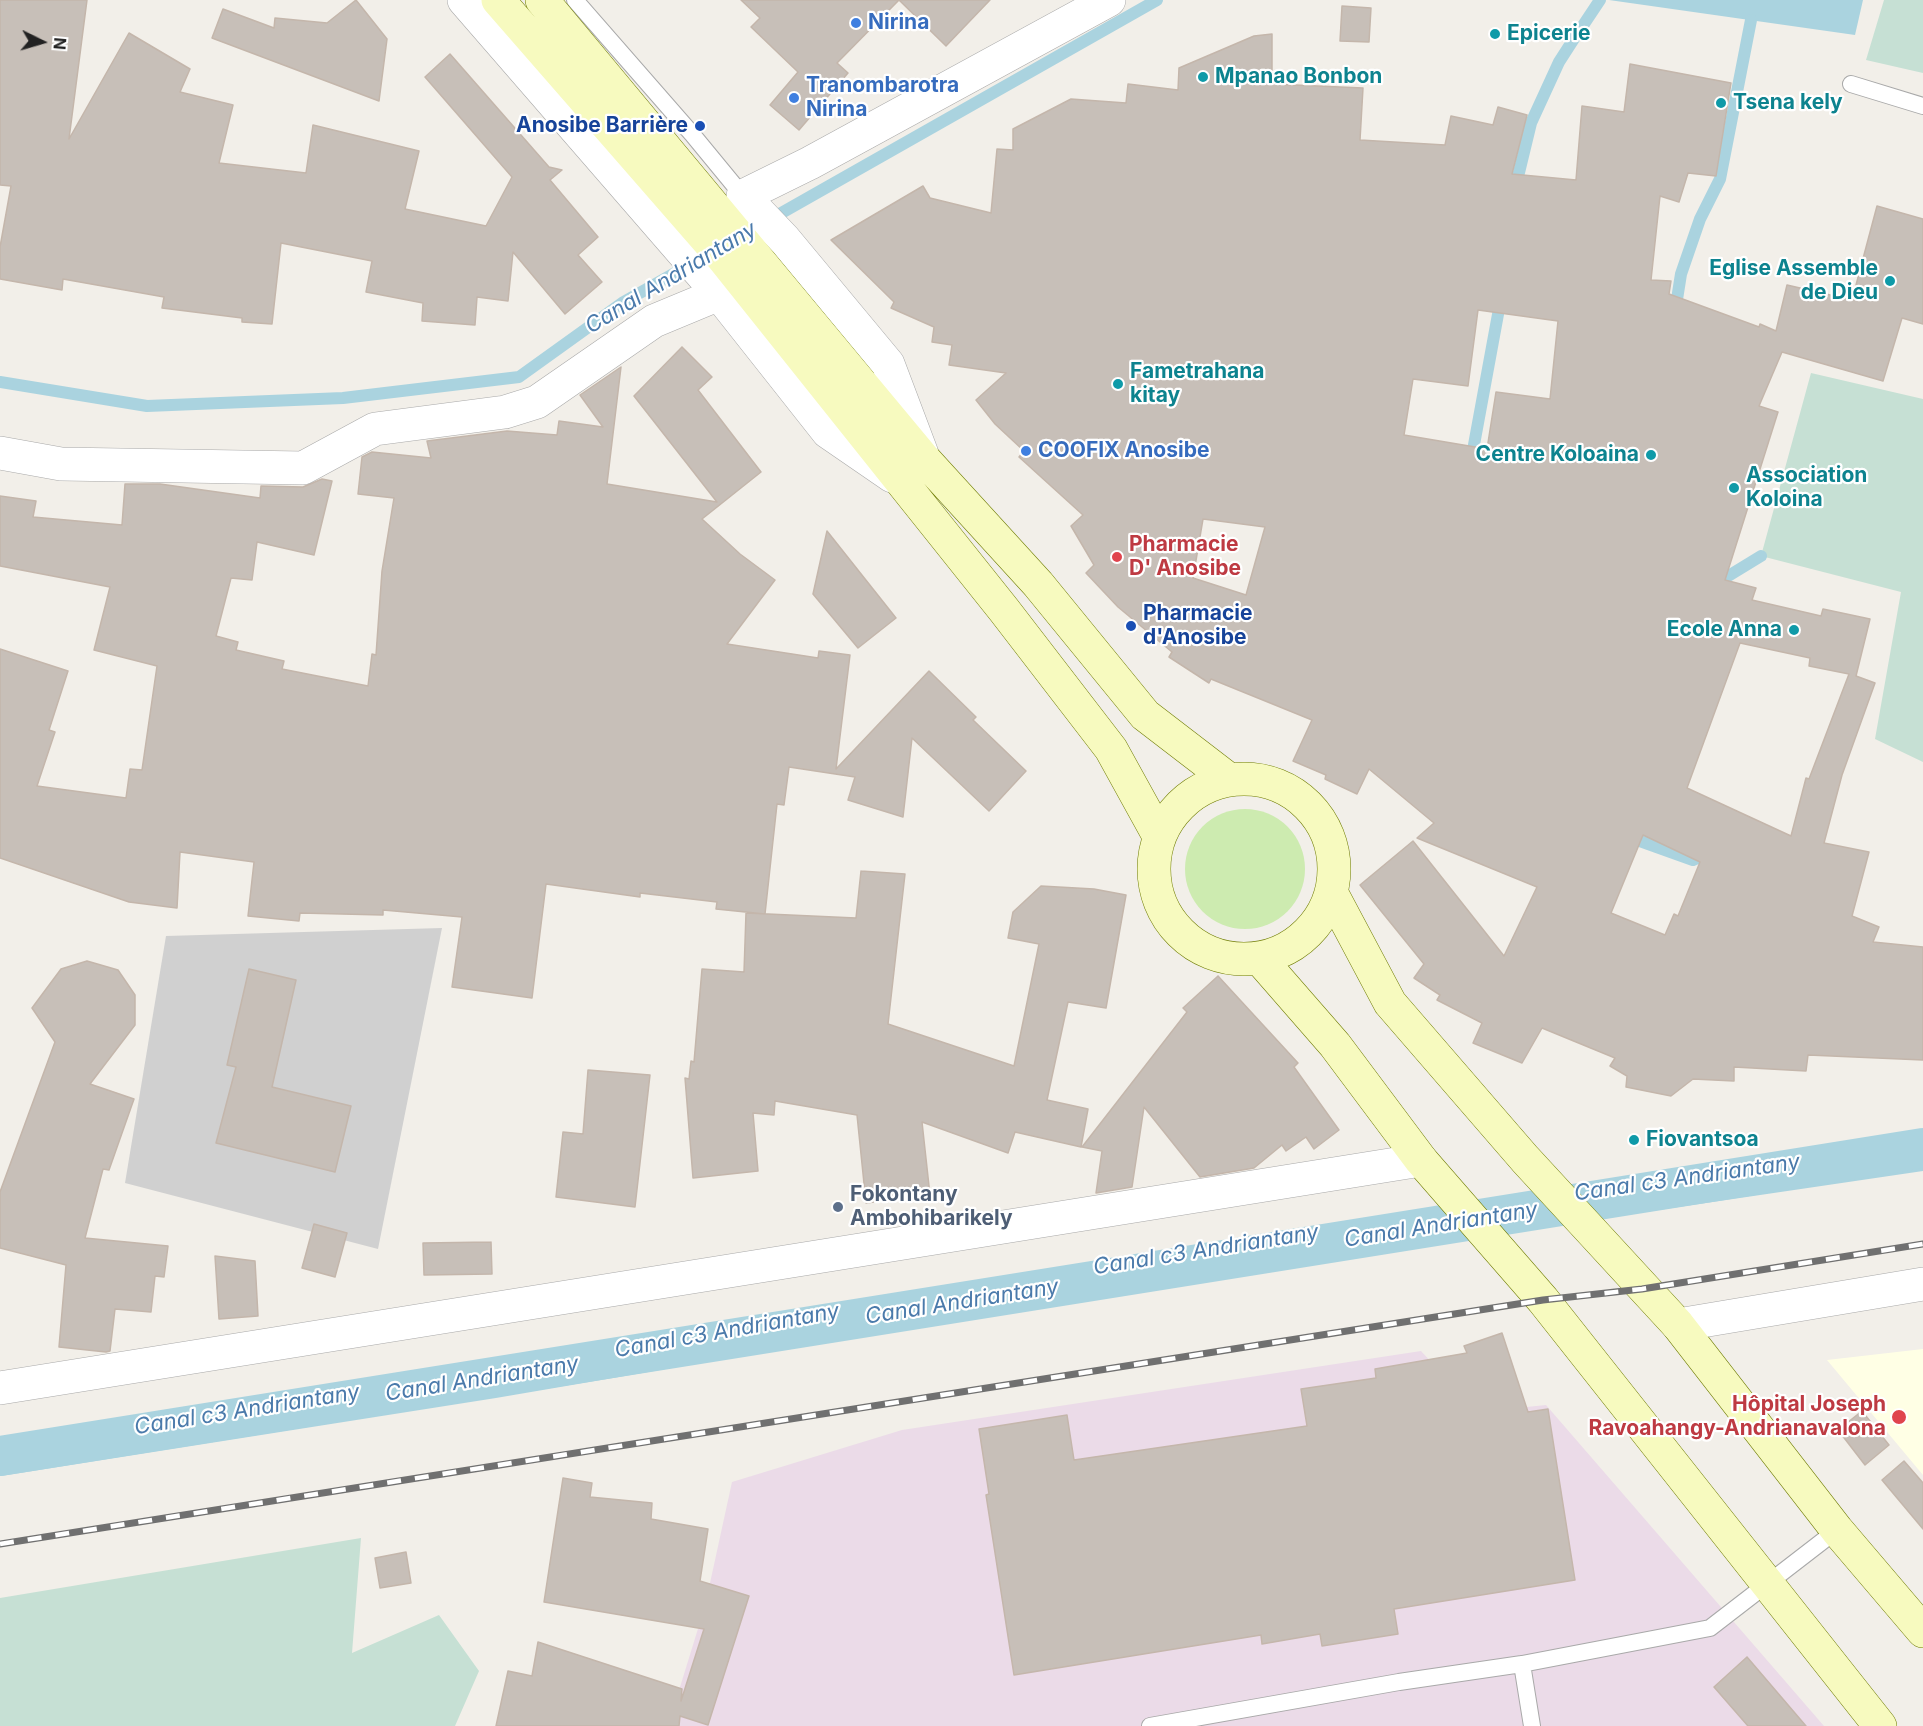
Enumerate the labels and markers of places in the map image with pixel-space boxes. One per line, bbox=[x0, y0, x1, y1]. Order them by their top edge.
place label: Nirina bbox=[868, 10, 929, 36]
marker: Nirina bbox=[849, 16, 863, 30]
place label: Epicerie bbox=[1507, 21, 1590, 47]
marker: Epicerie bbox=[1488, 27, 1502, 41]
place label: Mpanao Bonbon bbox=[1215, 64, 1382, 90]
marker: Mpanao Bonbon bbox=[1196, 70, 1210, 84]
place label: Tranombarotra Nirina bbox=[806, 73, 959, 123]
place label: Tsena kely bbox=[1733, 90, 1843, 116]
marker: Tranombarotra Nirina bbox=[787, 91, 801, 105]
marker: Tsena kely bbox=[1714, 96, 1728, 110]
place label: Anosibe Barrière bbox=[516, 113, 688, 139]
marker: Anosibe Barrière bbox=[693, 119, 707, 133]
place label: Eglise Assemble de Dieu bbox=[1709, 256, 1878, 306]
marker: Eglise Assemble de Dieu bbox=[1883, 274, 1897, 288]
place label: Fametrahana kitay bbox=[1130, 359, 1265, 409]
marker: Fametrahana kitay bbox=[1111, 377, 1125, 391]
place label: COOFIX Anosibe bbox=[1038, 438, 1209, 464]
place label: Centre Koloaina bbox=[1476, 442, 1639, 468]
marker: COOFIX Anosibe bbox=[1019, 444, 1033, 458]
marker: Centre Koloaina bbox=[1644, 448, 1658, 462]
place label: Association Koloina bbox=[1746, 463, 1867, 513]
marker: Association Koloina bbox=[1727, 481, 1741, 495]
place label: Pharmacie D' Anosibe bbox=[1129, 532, 1241, 582]
marker: Pharmacie D' Anosibe bbox=[1110, 550, 1124, 564]
place label: Pharmacie d'Anosibe bbox=[1143, 601, 1252, 651]
place label: Ecole Anna bbox=[1667, 617, 1782, 643]
marker: Pharmacie d'Anosibe bbox=[1124, 619, 1138, 633]
marker: Ecole Anna bbox=[1787, 623, 1801, 637]
place label: Fiovantsoa bbox=[1646, 1127, 1759, 1153]
marker: Fiovantsoa bbox=[1627, 1133, 1641, 1147]
place label: Fokontany Ambohibarikely bbox=[850, 1182, 1013, 1232]
marker: Fokontany Ambohibarikely bbox=[831, 1200, 845, 1214]
place label: Hôpital Joseph Ravoahangy-Andrianavalona bbox=[1589, 1392, 1886, 1442]
marker: Hôpital Joseph Ravoahangy-Andrianavalona bbox=[1890, 1408, 1908, 1426]

